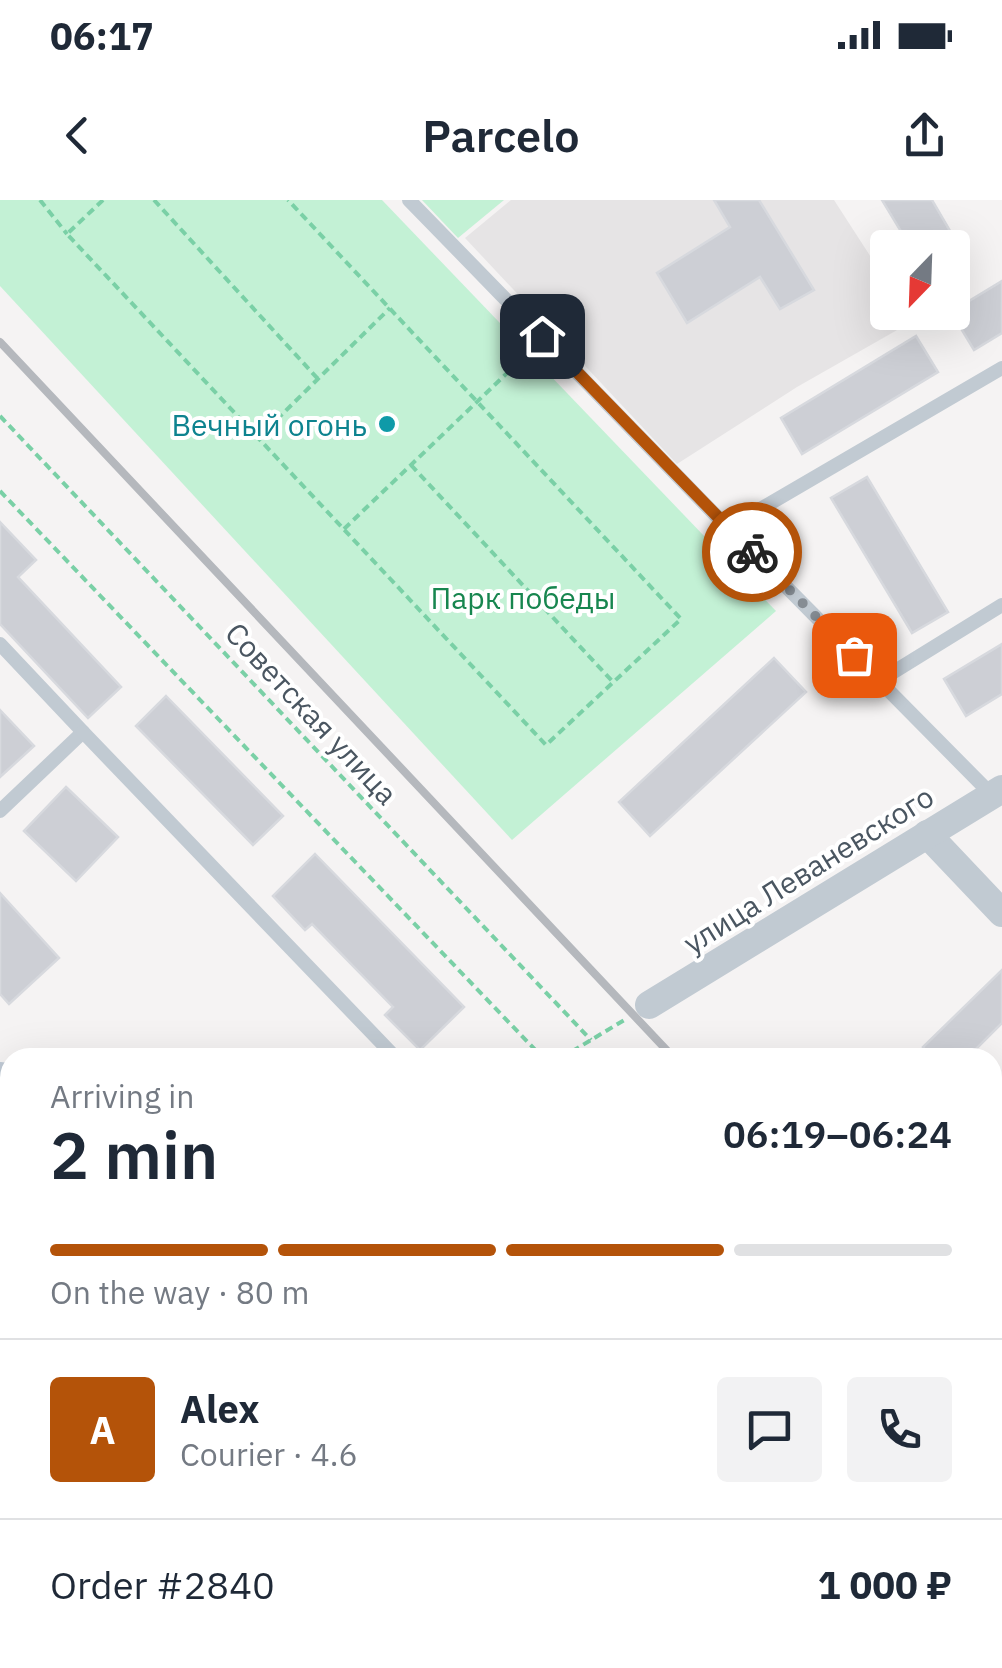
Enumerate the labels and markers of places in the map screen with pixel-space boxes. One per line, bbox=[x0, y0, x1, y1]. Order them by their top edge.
pin bbox=[500, 294, 585, 379]
place label: Вечный огонь bbox=[171, 405, 367, 444]
marker: Вечный огонь bbox=[376, 413, 398, 435]
pin bbox=[812, 613, 897, 698]

